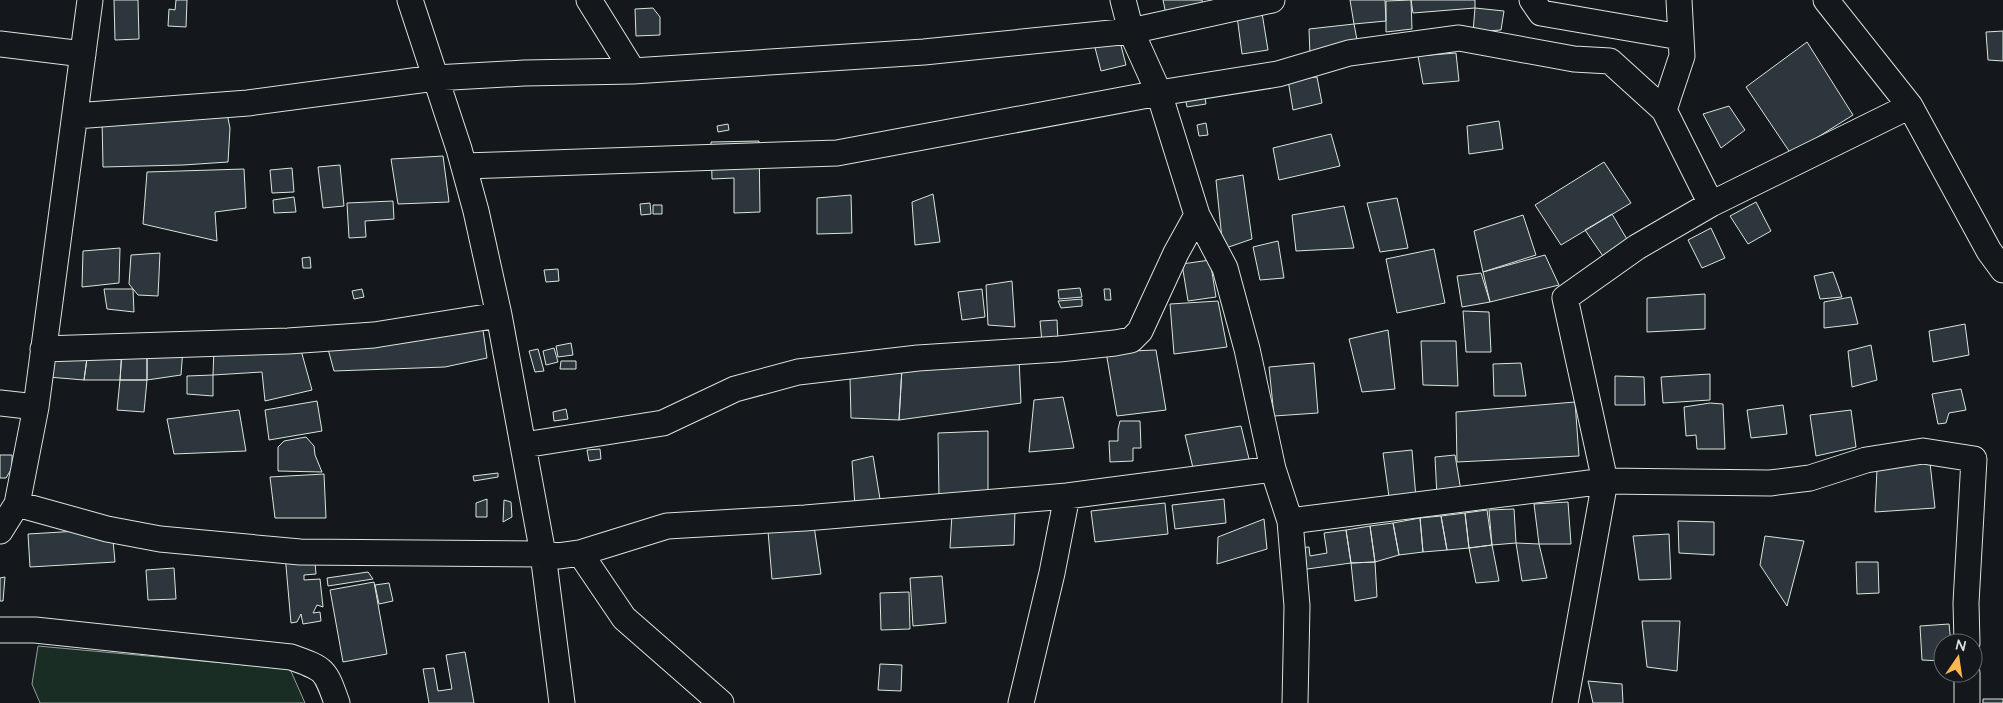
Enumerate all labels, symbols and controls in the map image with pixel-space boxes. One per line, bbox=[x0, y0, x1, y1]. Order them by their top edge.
north arrow bbox=[1933, 633, 1983, 683]
text: N bbox=[1954, 635, 1968, 654]

